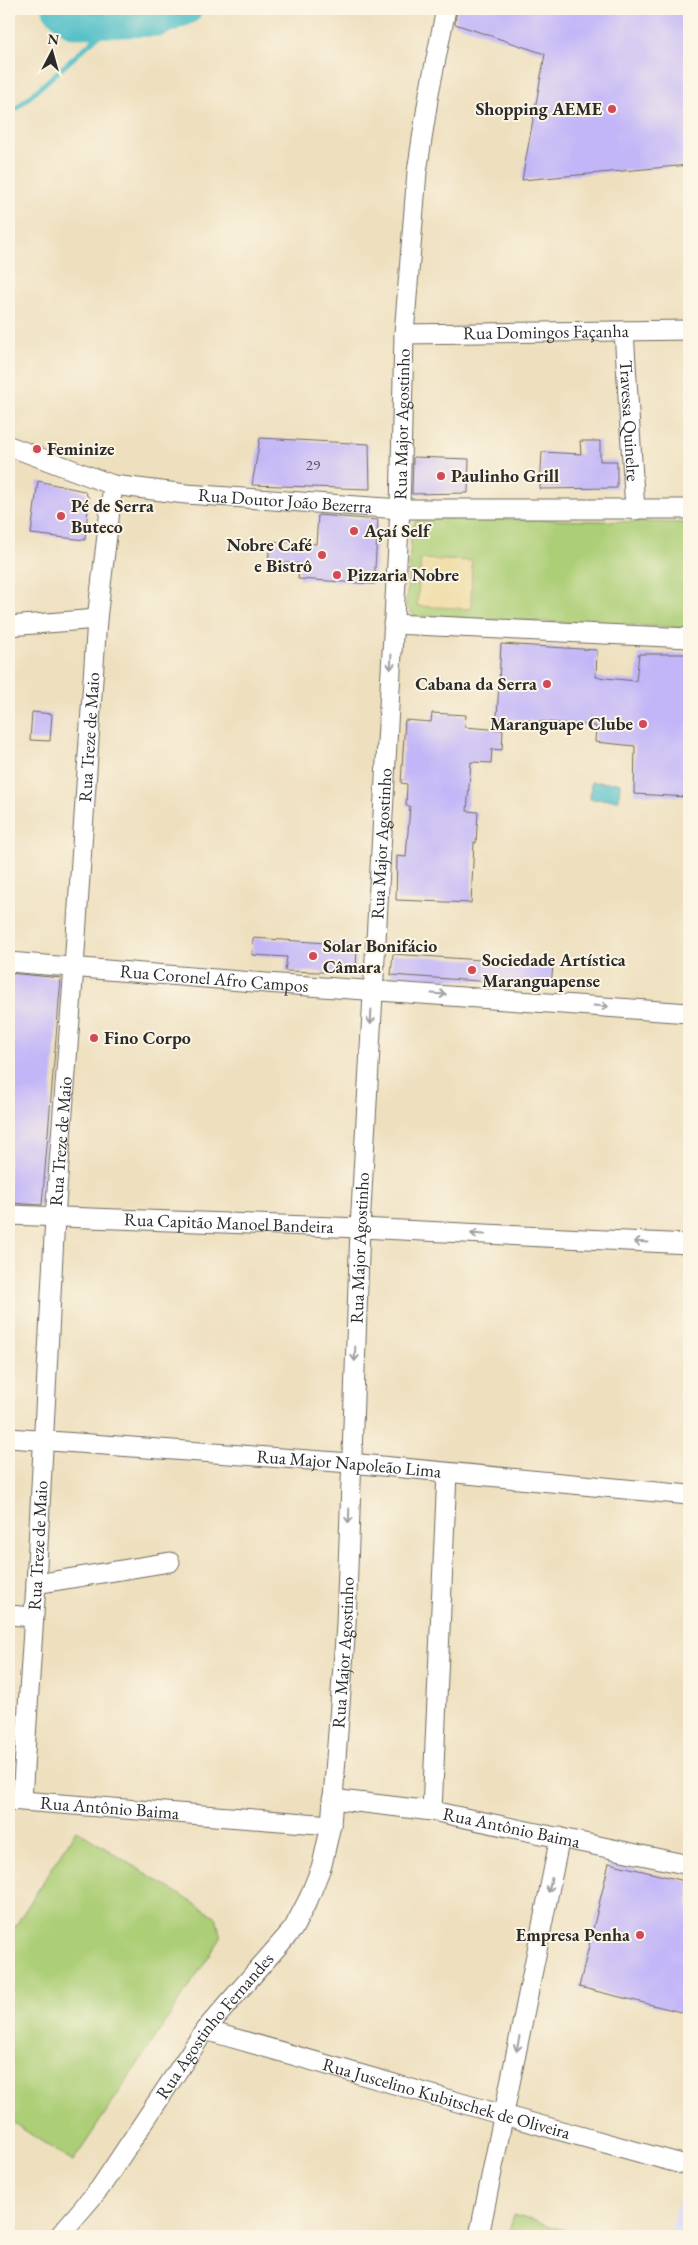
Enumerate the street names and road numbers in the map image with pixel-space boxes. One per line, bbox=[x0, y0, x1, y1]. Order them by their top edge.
street label: Rua Domingos Façanha bbox=[463, 319, 630, 344]
street label: Rua Major Agostinho bbox=[388, 348, 415, 500]
street label: Travessa Quinelre bbox=[615, 359, 645, 482]
street label: Rua Doutor João Bezerra bbox=[197, 483, 374, 518]
street label: Rua Treze de Maio bbox=[73, 671, 104, 803]
street label: Rua Major Agostinho bbox=[365, 767, 397, 920]
street label: Rua Coronel Afro Campos bbox=[119, 959, 310, 997]
street label: Rua Treze de Maio bbox=[44, 1075, 77, 1207]
street label: Rua Major Agostinho bbox=[345, 1172, 374, 1324]
street label: Rua Capitão Manoel Bandeira bbox=[124, 1207, 335, 1238]
street label: Rua Major Napoleão Lima bbox=[256, 1444, 443, 1483]
street label: Rua Treze de Maio bbox=[22, 1480, 52, 1611]
street label: Rua Major Agostinho bbox=[326, 1576, 359, 1729]
street label: Rua Antônio Baima bbox=[39, 1790, 181, 1824]
street label: Rua Antônio Baima bbox=[441, 1802, 583, 1853]
street label: Rua Agostinho Fernandes bbox=[150, 1947, 278, 2103]
street label: Rua Juscelino Kubitschek de Oliveira bbox=[320, 2052, 574, 2144]

